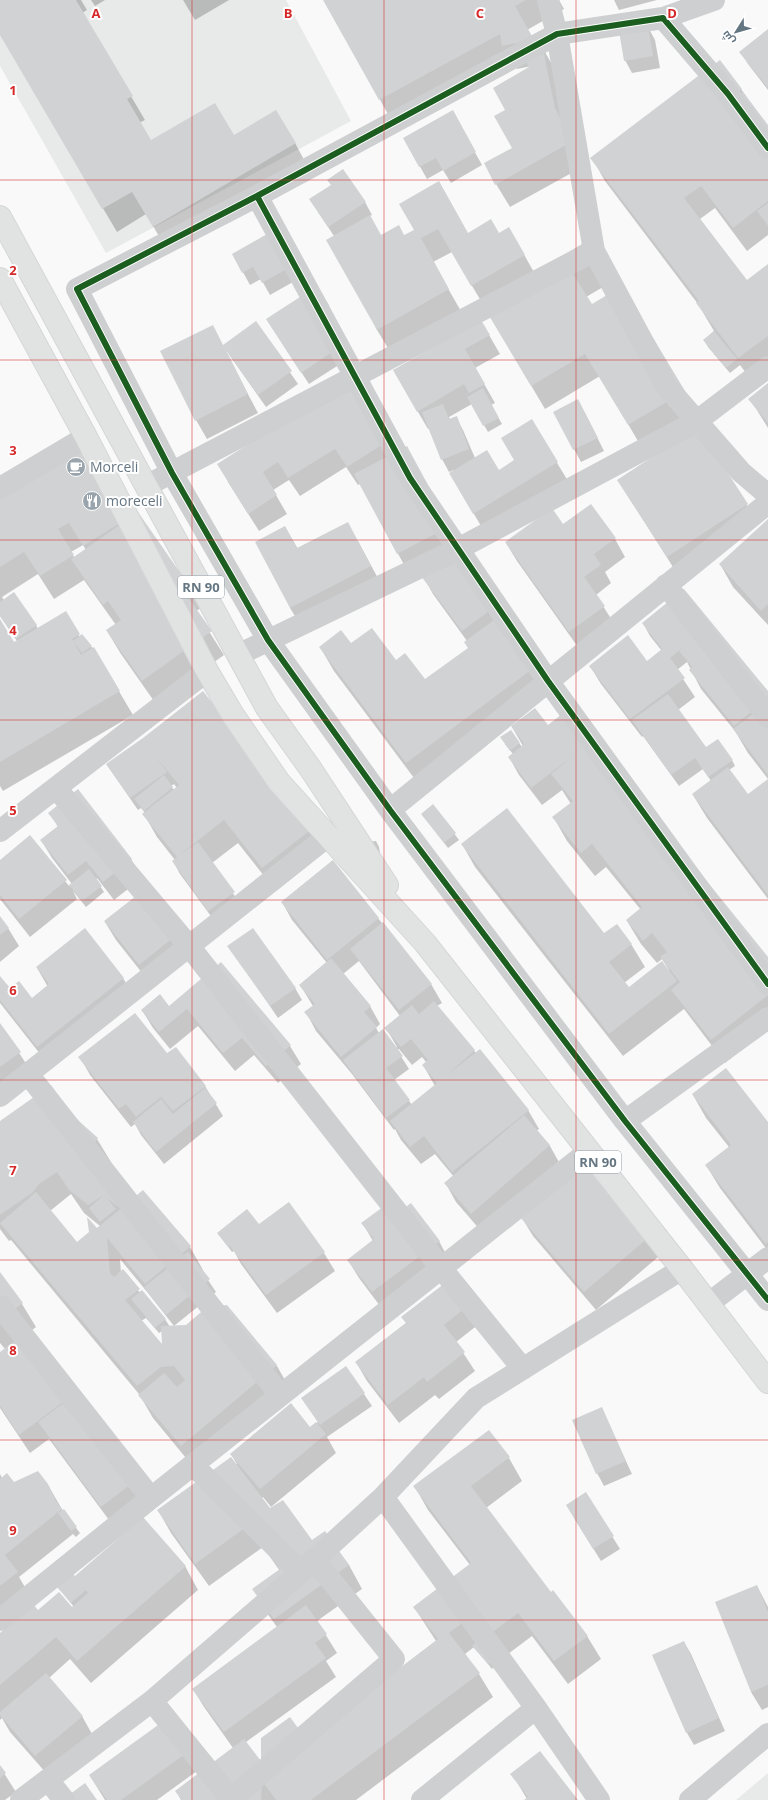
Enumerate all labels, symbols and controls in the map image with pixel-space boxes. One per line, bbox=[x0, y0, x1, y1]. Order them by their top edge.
text: A bbox=[92, 4, 101, 22]
text: B bbox=[284, 4, 293, 22]
text: C bbox=[476, 4, 484, 22]
text: D bbox=[667, 4, 677, 22]
north arrow bbox=[716, 12, 756, 52]
text: ش bbox=[717, 28, 738, 48]
text: 1 bbox=[9, 81, 17, 99]
text: 2 bbox=[9, 261, 17, 279]
text: 3 bbox=[9, 441, 17, 459]
cafe icon: Morceli bbox=[65, 456, 87, 478]
place label: Morceli bbox=[90, 457, 138, 476]
restaurant icon: moreceli bbox=[81, 490, 103, 512]
place label: moreceli bbox=[106, 491, 163, 510]
road number: RN 90 bbox=[178, 576, 224, 598]
text: 4 bbox=[9, 621, 17, 639]
text: 5 bbox=[9, 801, 17, 819]
text: 6 bbox=[9, 981, 17, 999]
road number: RN 90 bbox=[575, 1151, 621, 1173]
text: 7 bbox=[9, 1161, 17, 1179]
text: 8 bbox=[9, 1341, 17, 1359]
text: 9 bbox=[9, 1521, 17, 1539]

